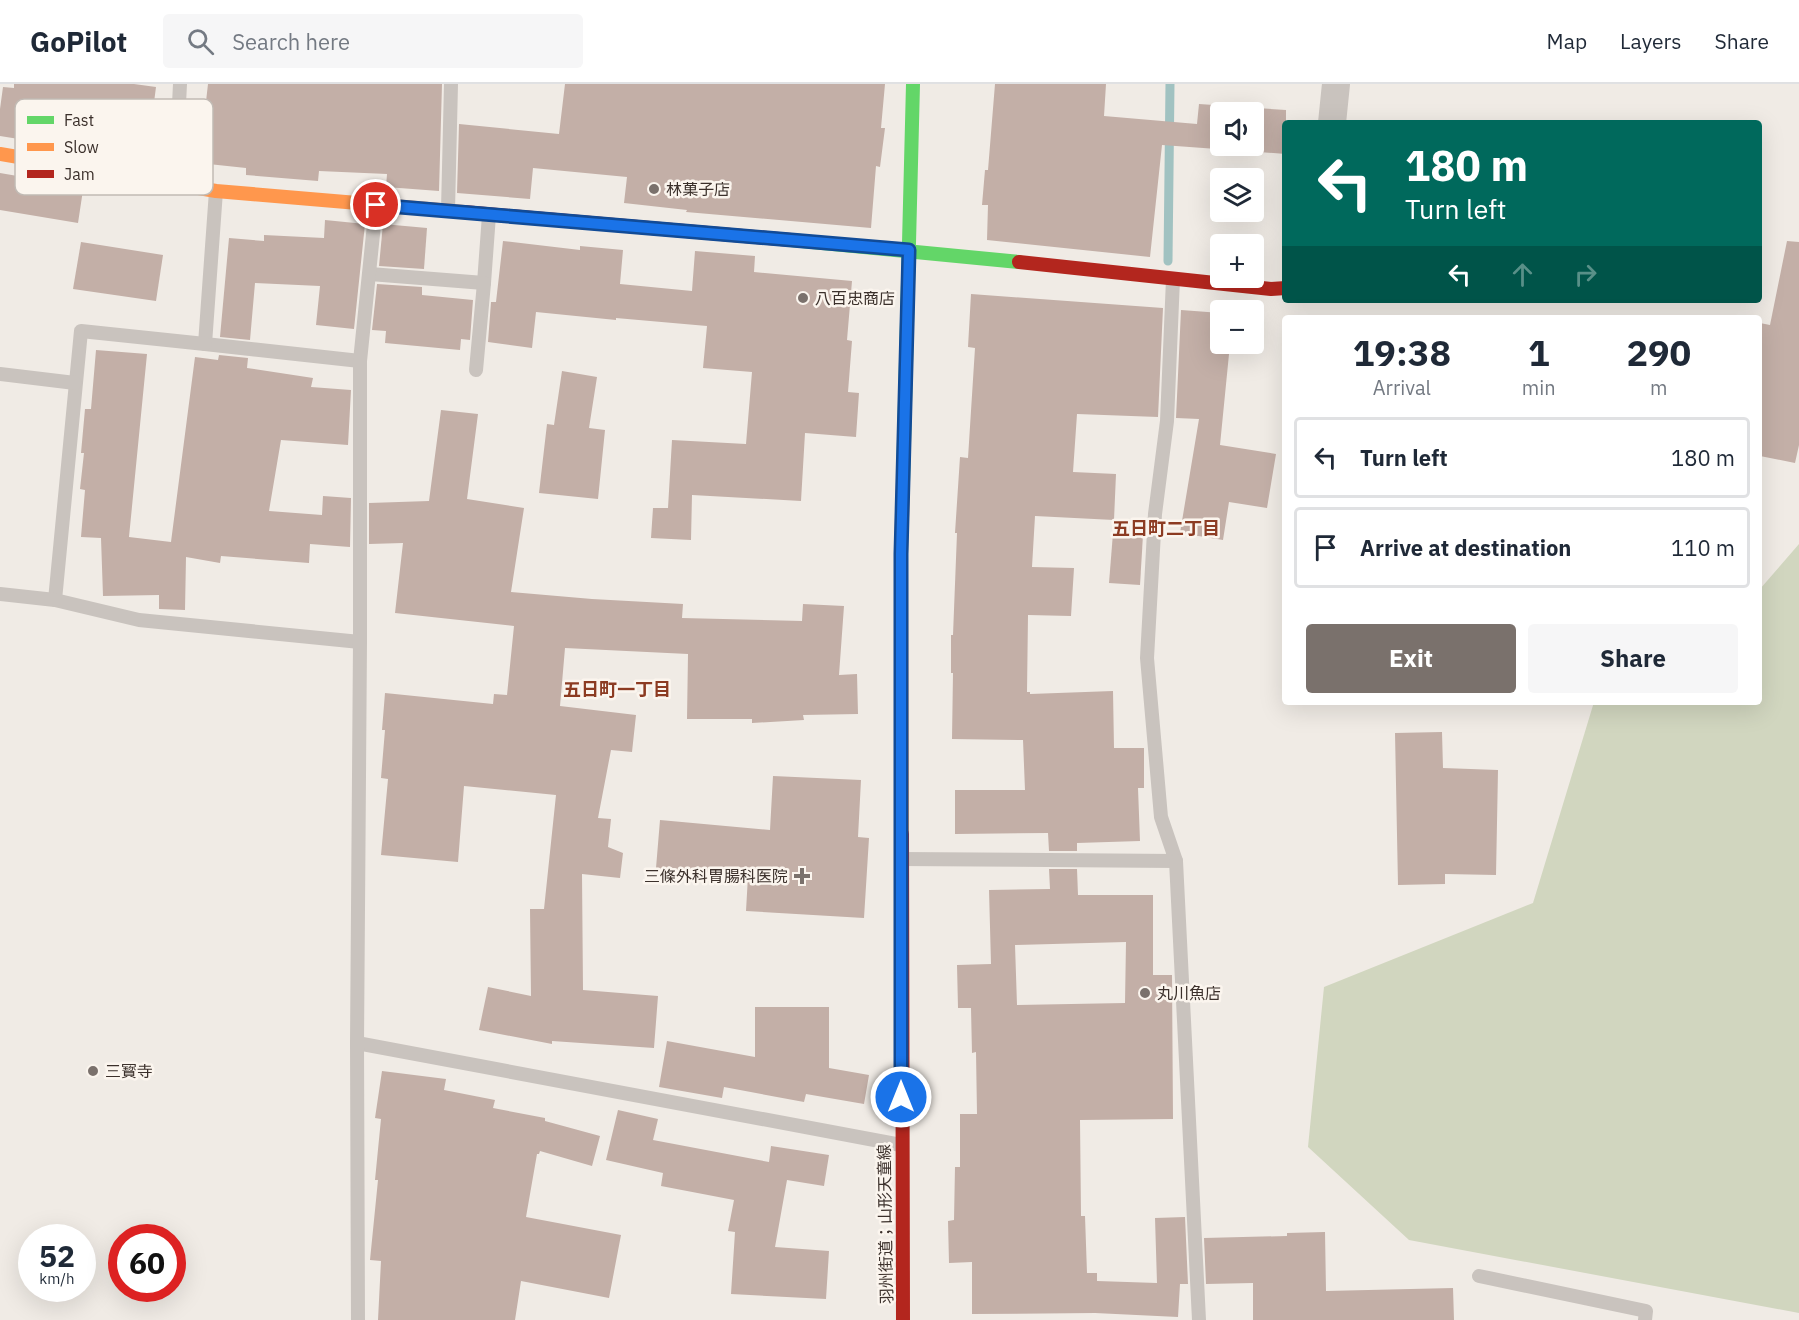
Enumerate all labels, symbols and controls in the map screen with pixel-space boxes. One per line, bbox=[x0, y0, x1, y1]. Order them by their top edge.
search box bbox=[163, 14, 583, 68]
text: GoPilot bbox=[30, 23, 127, 60]
icon: search bbox=[184, 25, 217, 58]
text: Search here bbox=[232, 27, 350, 56]
text: Map bbox=[1547, 27, 1587, 55]
text: Layers bbox=[1620, 27, 1682, 55]
text: Share bbox=[1715, 27, 1769, 55]
legend bbox=[15, 99, 213, 195]
map controls bbox=[1210, 102, 1264, 354]
button: sound bbox=[1210, 102, 1264, 156]
text: Fast bbox=[64, 110, 94, 130]
text: Slow bbox=[64, 137, 99, 157]
text: 180 m bbox=[1405, 138, 1528, 193]
icon: left bbox=[1306, 144, 1384, 222]
text: Jam bbox=[64, 164, 95, 184]
button: layers bbox=[1210, 168, 1264, 222]
pin bbox=[350, 179, 401, 230]
place label: 林菓子店 bbox=[666, 179, 730, 199]
marker: 林菓子店 bbox=[647, 182, 661, 196]
icon: arrive bbox=[359, 188, 392, 221]
text: Turn left bbox=[1405, 191, 1506, 226]
button: + bbox=[1210, 234, 1264, 288]
icon: left bbox=[1443, 258, 1476, 291]
icon: ahead bbox=[1506, 258, 1539, 291]
icon: right bbox=[1569, 258, 1602, 291]
place label: 八百忠商店 bbox=[815, 288, 895, 308]
marker: 八百忠商店 bbox=[796, 291, 810, 305]
button: − bbox=[1210, 300, 1264, 354]
text: 19:38 bbox=[1353, 329, 1451, 376]
text: 1 bbox=[1528, 329, 1550, 376]
text: 290 bbox=[1626, 329, 1691, 376]
text: Arrival bbox=[1373, 374, 1431, 401]
text: min bbox=[1522, 374, 1556, 401]
text: m bbox=[1650, 374, 1668, 401]
icon: left bbox=[1309, 441, 1342, 474]
text: Turn left bbox=[1360, 443, 1448, 472]
text: 180 m bbox=[1671, 443, 1735, 472]
district label: 五日町二丁目 bbox=[1112, 517, 1220, 540]
icon: arrive bbox=[1309, 531, 1342, 564]
text: Arrive at destination bbox=[1360, 533, 1571, 562]
text: 110 m bbox=[1671, 533, 1735, 562]
button: Exit bbox=[1306, 624, 1516, 693]
button: Share bbox=[1528, 624, 1738, 693]
district label: 五日町一丁目 bbox=[563, 678, 671, 701]
place label: 三條外科胃腸科医院 bbox=[644, 866, 788, 886]
marker: 三條外科胃腸科医院 bbox=[793, 867, 811, 885]
place label: 丸川魚店 bbox=[1157, 983, 1221, 1003]
marker: 丸川魚店 bbox=[1138, 986, 1152, 1000]
place label: 三寳寺 bbox=[105, 1061, 153, 1081]
marker: 三寳寺 bbox=[86, 1064, 100, 1078]
position arrow bbox=[869, 1065, 933, 1129]
street label: 羽州街道；山形天童線 bbox=[874, 1144, 896, 1304]
speed limit sign: 60 bbox=[108, 1224, 186, 1302]
text: 52 bbox=[39, 1236, 75, 1275]
text: km/h bbox=[39, 1269, 75, 1288]

